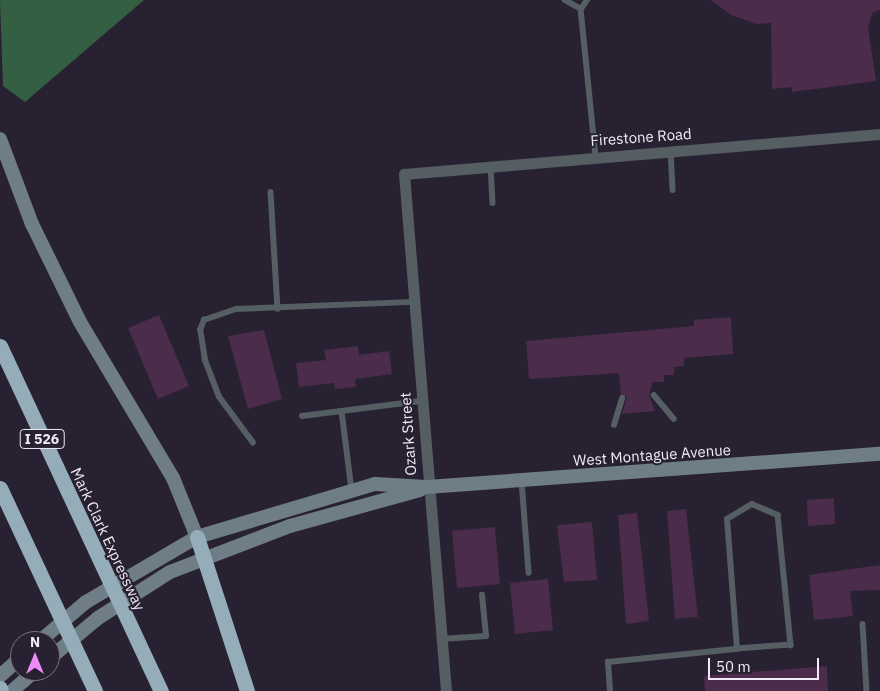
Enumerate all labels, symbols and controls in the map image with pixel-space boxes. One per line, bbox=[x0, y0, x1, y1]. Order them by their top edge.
street label: Firestone Road bbox=[590, 124, 692, 150]
street label: Ozark Street bbox=[396, 392, 420, 476]
road number: I 526 bbox=[20, 428, 64, 450]
street label: West Montague Avenue bbox=[573, 441, 731, 469]
street label: Mark Clark Expressway bbox=[67, 465, 149, 613]
north arrow bbox=[10, 631, 60, 681]
text: N bbox=[30, 633, 40, 651]
scale bar bbox=[710, 648, 821, 680]
text: 50 m bbox=[716, 657, 751, 676]

